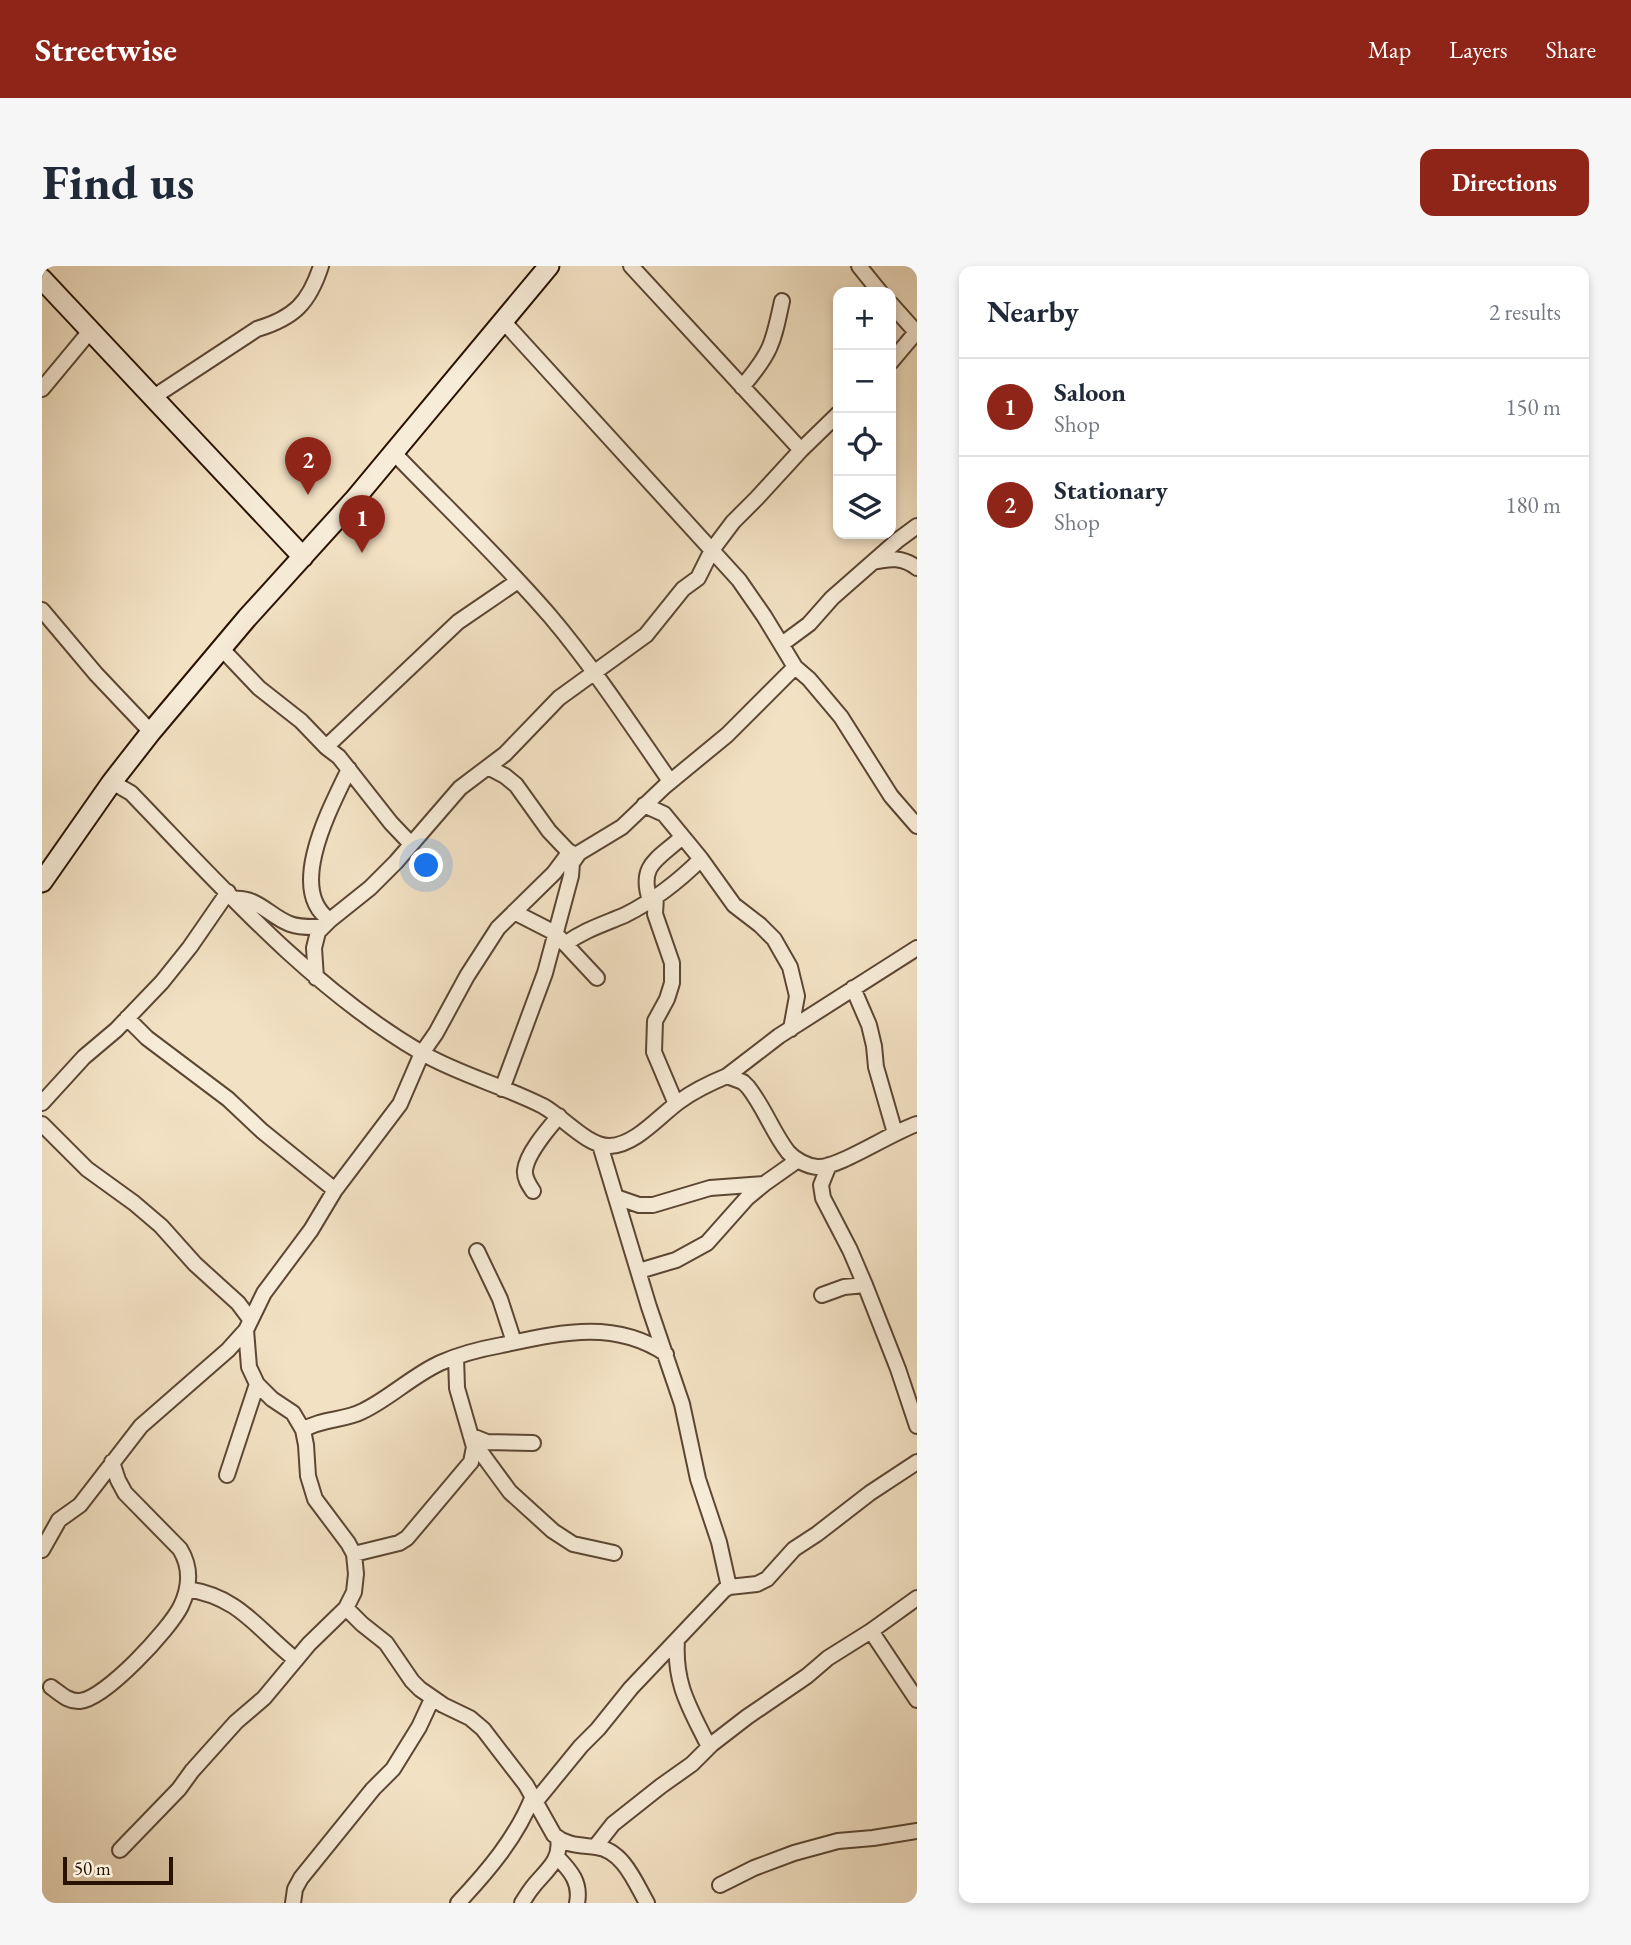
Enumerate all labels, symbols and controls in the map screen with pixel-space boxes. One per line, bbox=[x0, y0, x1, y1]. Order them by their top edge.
text: Streetwise bbox=[35, 28, 177, 71]
text: Map bbox=[1368, 34, 1411, 65]
text: Layers bbox=[1449, 34, 1508, 65]
text: Share bbox=[1546, 34, 1596, 65]
button: Directions bbox=[1420, 149, 1589, 216]
text: Find us bbox=[42, 150, 194, 214]
map controls bbox=[833, 287, 896, 539]
button: + bbox=[833, 287, 896, 350]
text: Nearby bbox=[987, 292, 1079, 331]
text: 2 results bbox=[1489, 297, 1561, 327]
button: − bbox=[833, 350, 896, 413]
text: Saloon bbox=[1054, 375, 1126, 409]
text: 1 bbox=[1004, 392, 1016, 422]
text: 150 m bbox=[1505, 392, 1561, 422]
text: Shop bbox=[1054, 409, 1100, 439]
button: locate bbox=[833, 413, 896, 476]
pin: 2 bbox=[285, 437, 331, 495]
text: Stationary bbox=[1054, 473, 1168, 507]
button: layers bbox=[833, 476, 896, 539]
text: 2 bbox=[1004, 490, 1016, 520]
text: 180 m bbox=[1505, 490, 1561, 520]
pin: 1 bbox=[339, 495, 385, 553]
text: Shop bbox=[1054, 507, 1100, 537]
your location bbox=[409, 848, 443, 882]
scale bar bbox=[63, 1854, 173, 1886]
text: 50 m bbox=[74, 1856, 111, 1881]

